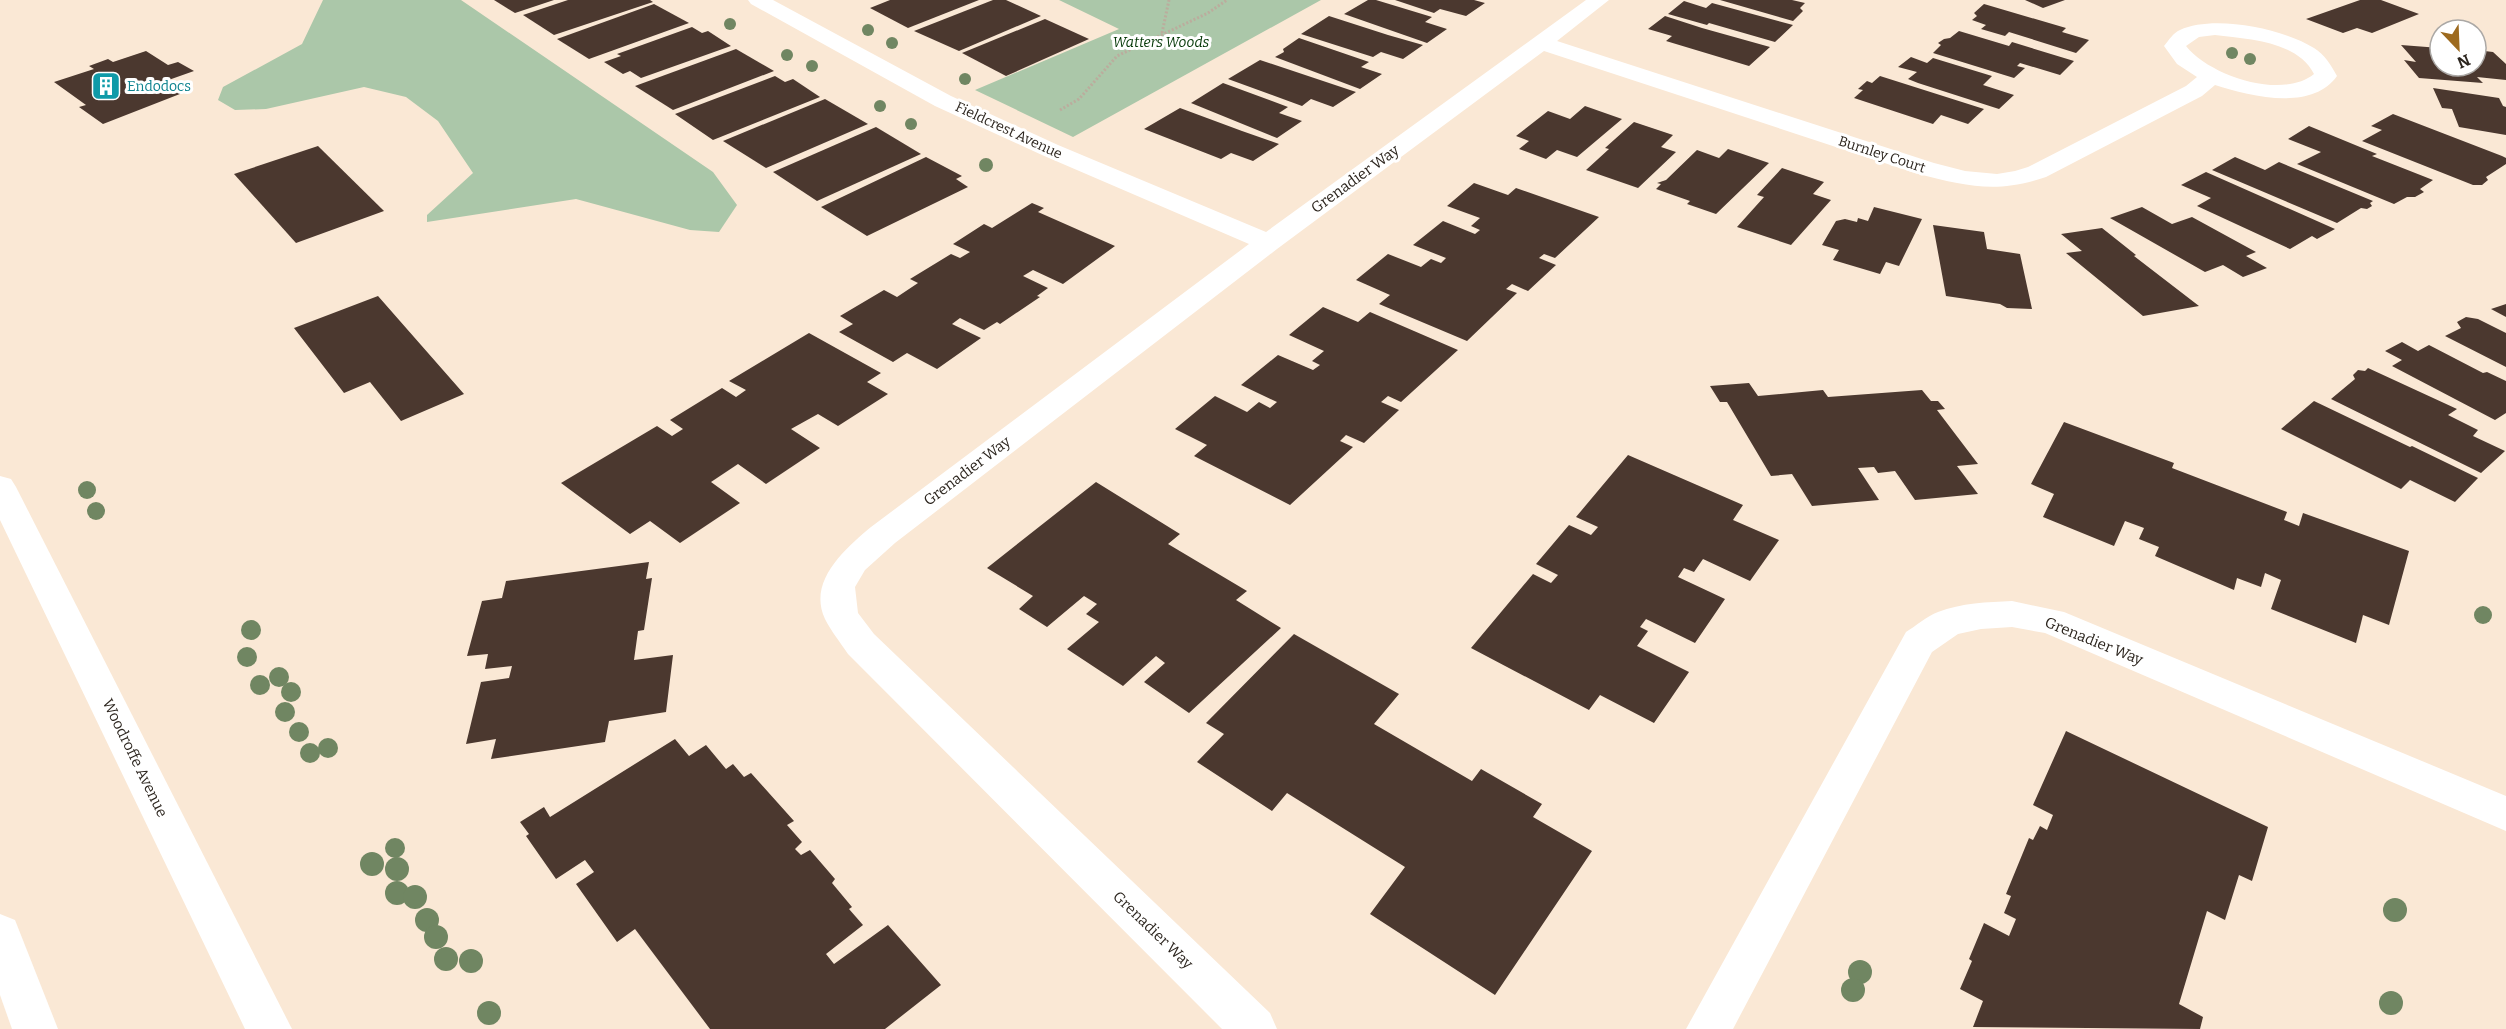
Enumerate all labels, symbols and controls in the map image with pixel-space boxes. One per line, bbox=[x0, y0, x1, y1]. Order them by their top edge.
north arrow bbox=[2428, 18, 2488, 78]
park label: Watters Woods bbox=[1113, 34, 1210, 51]
text: N bbox=[2454, 50, 2473, 73]
building icon: Endodocs bbox=[90, 70, 122, 102]
place label: Endodocs bbox=[127, 78, 191, 95]
street label: Fieldcrest Avenue bbox=[953, 98, 1065, 163]
street label: Burnley Court bbox=[1836, 132, 1928, 177]
street label: Grenadier Way bbox=[1308, 141, 1403, 217]
street label: Grenadier Way bbox=[920, 432, 1014, 510]
street label: Grenadier Way bbox=[2042, 613, 2146, 669]
street label: Woodroffe Avenue bbox=[99, 696, 171, 820]
street label: Grenadier Way bbox=[1109, 887, 1197, 973]

